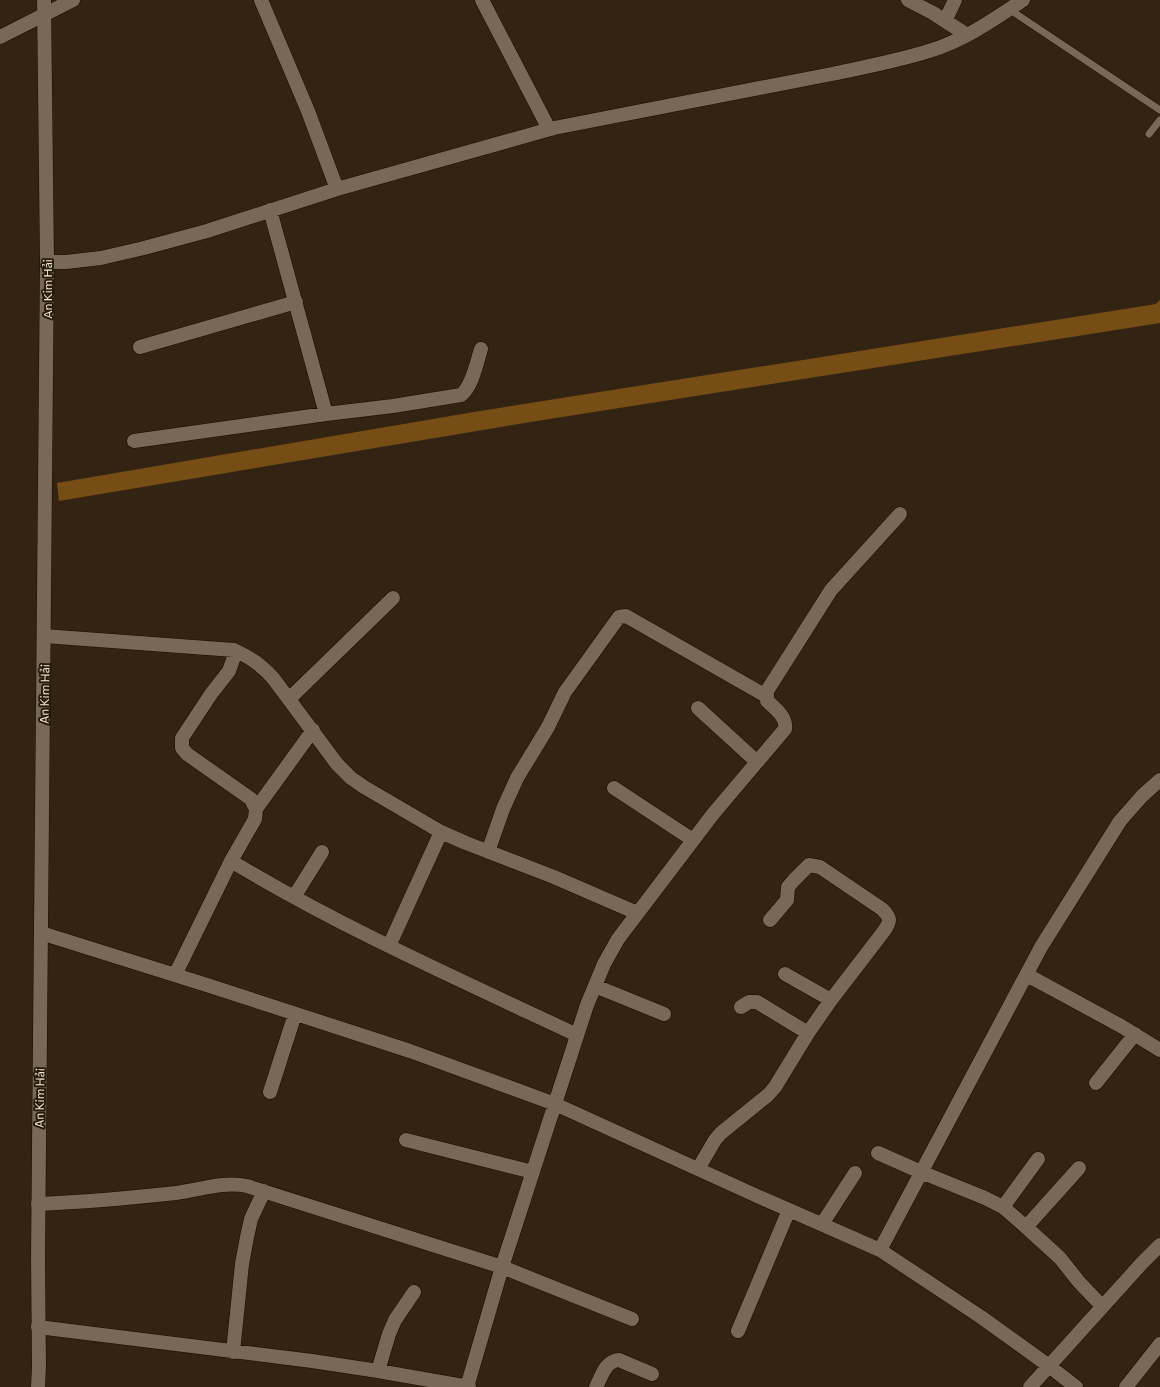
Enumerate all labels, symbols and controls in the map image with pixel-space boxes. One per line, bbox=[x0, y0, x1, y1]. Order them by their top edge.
street label: An Kim Hải bbox=[40, 259, 54, 319]
street label: An Kim Hải bbox=[36, 664, 52, 724]
street label: An Kim Hải bbox=[31, 1068, 47, 1128]

